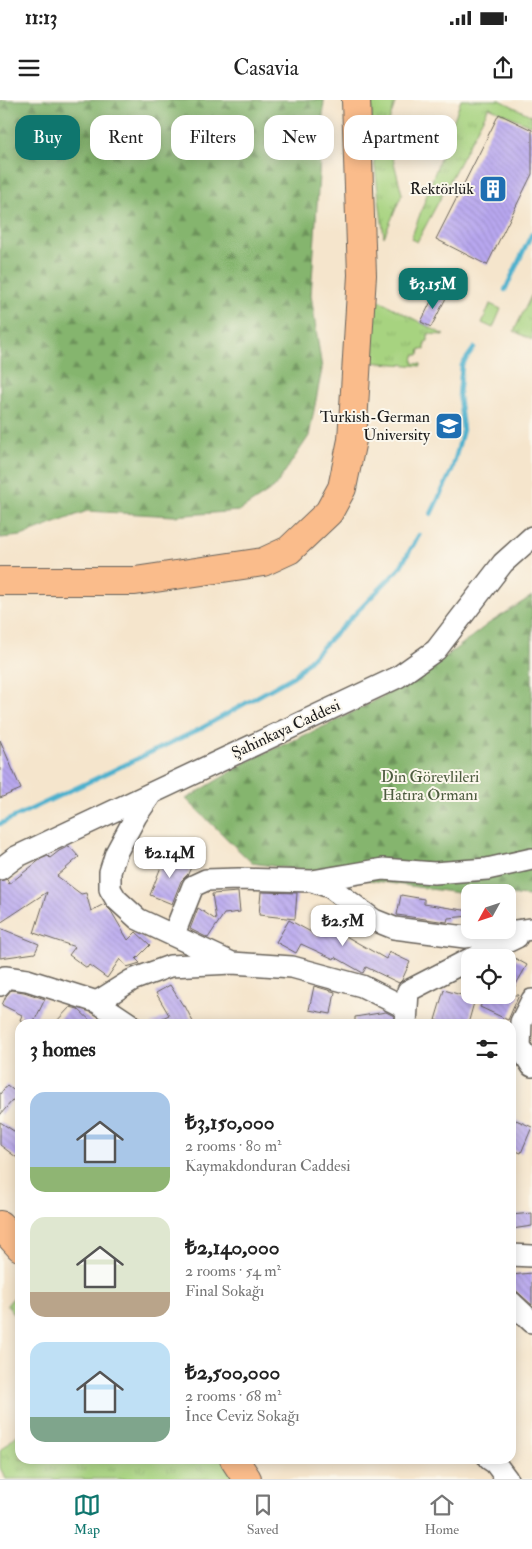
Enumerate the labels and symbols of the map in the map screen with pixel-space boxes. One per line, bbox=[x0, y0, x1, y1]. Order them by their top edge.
building icon: Rektörlük bbox=[478, 174, 508, 204]
place label: Rektörlük bbox=[410, 179, 474, 199]
pin: ₺3.15M bbox=[392, 268, 474, 310]
place label: Turkish-German University bbox=[320, 407, 431, 445]
school or university icon: Turkish-German University bbox=[434, 411, 464, 441]
street label: Şahinkaya Caddesi bbox=[228, 695, 344, 763]
park label: Din Görevlileri Hatıra Ormanı bbox=[381, 767, 479, 805]
pin: ₺2.14M bbox=[129, 836, 211, 879]
north arrow bbox=[461, 884, 516, 939]
pin: ₺2.5M bbox=[308, 904, 378, 947]

